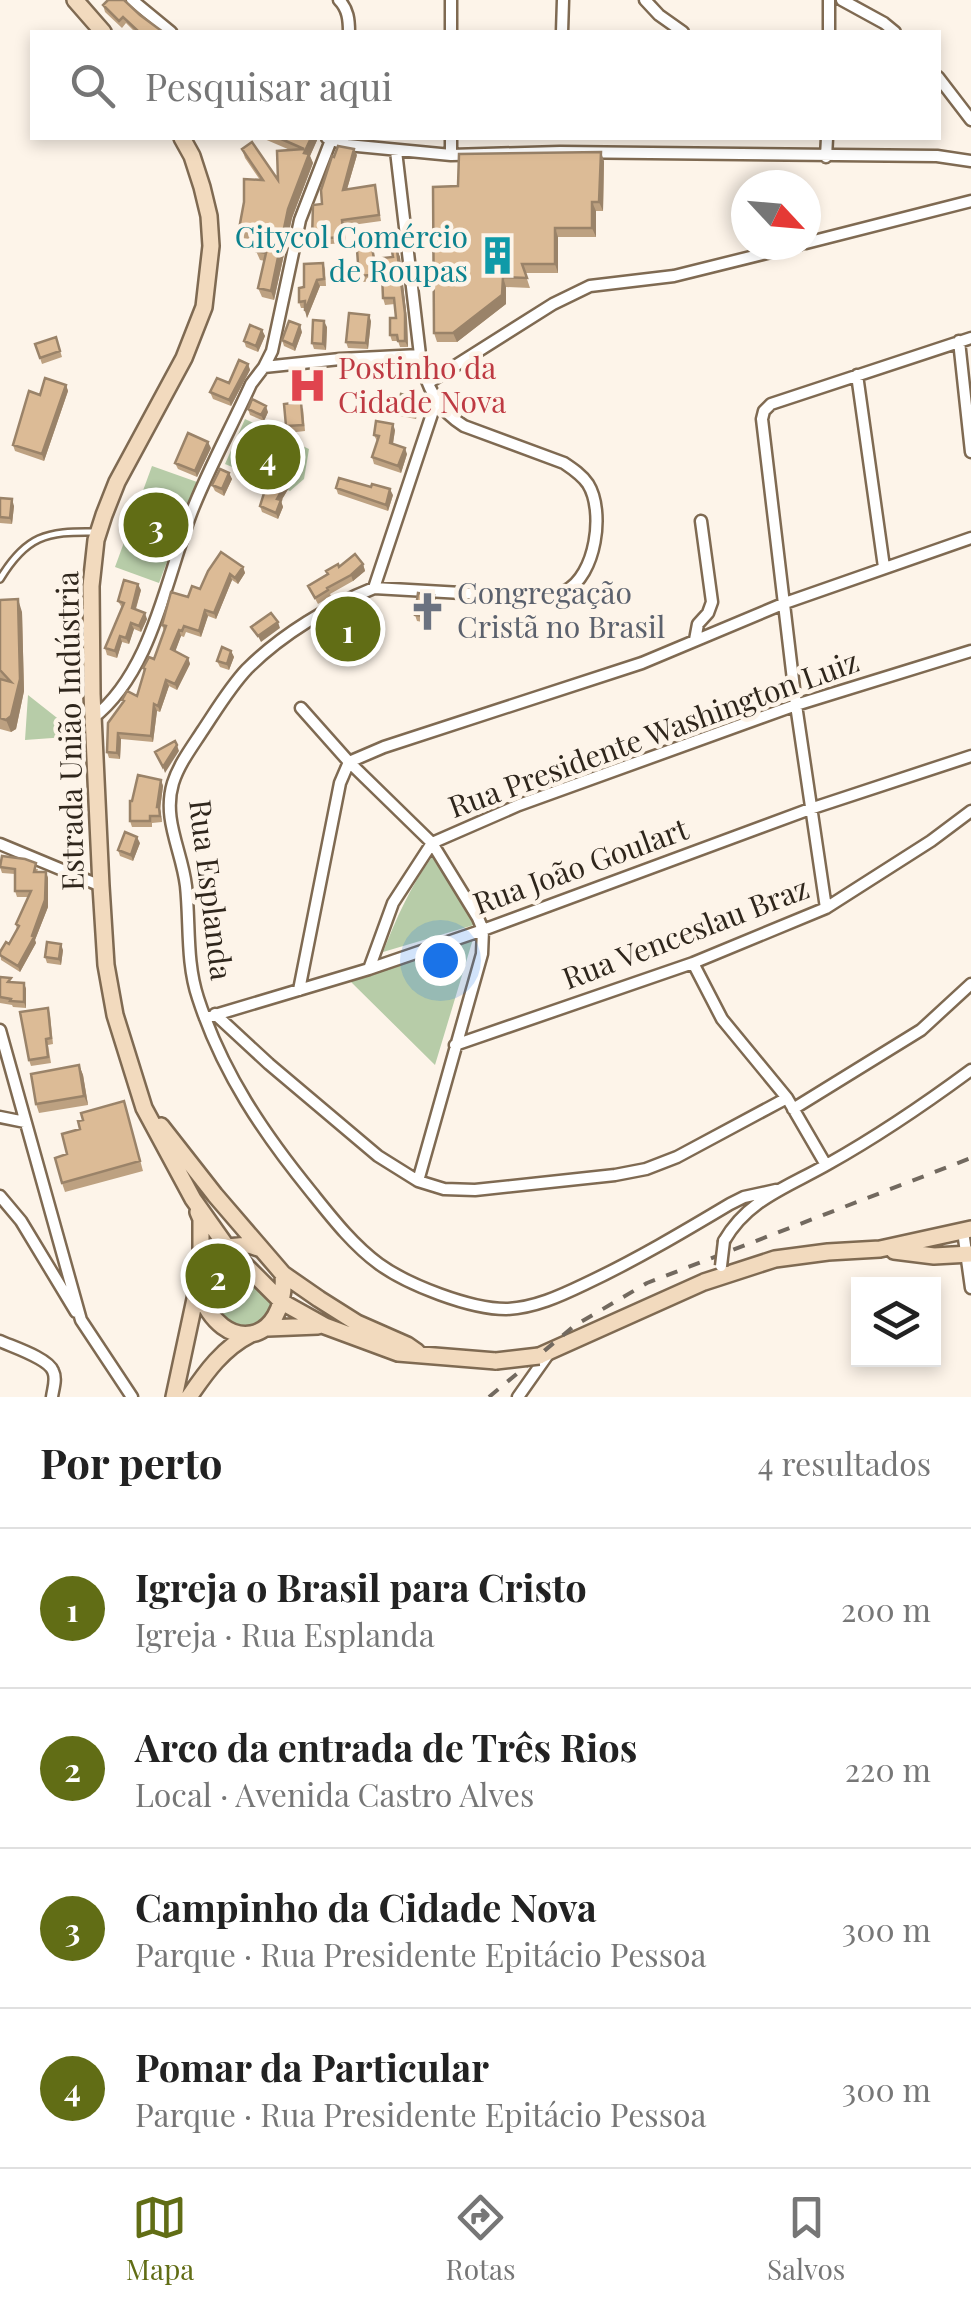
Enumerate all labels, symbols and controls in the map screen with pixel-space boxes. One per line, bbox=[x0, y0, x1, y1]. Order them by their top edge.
search box bbox=[30, 30, 941, 140]
icon: search bbox=[65, 58, 120, 113]
text: Pesquisar aqui bbox=[145, 60, 393, 111]
north arrow bbox=[731, 170, 821, 260]
place label: Citycol Comércio de Roupas bbox=[235, 216, 468, 290]
building icon: Citycol Comércio de Roupas bbox=[477, 234, 519, 276]
place label: Postinho da Cidade Nova bbox=[338, 347, 506, 421]
hospital icon: Postinho da Cidade Nova bbox=[287, 365, 329, 407]
pin: 4 bbox=[236, 420, 300, 494]
pin: 3 bbox=[124, 488, 188, 562]
street label: Estrada União Indústria bbox=[46, 571, 92, 891]
place label: Congregação Cristã no Brasil bbox=[457, 572, 665, 646]
church icon: Congregação Cristã no Brasil bbox=[406, 590, 448, 632]
pin: 1 bbox=[316, 592, 380, 666]
street label: Rua Presidente Washington Luiz bbox=[443, 640, 864, 826]
street label: Rua Esplanda bbox=[181, 797, 243, 982]
street label: Rua João Goulart bbox=[467, 808, 694, 923]
street label: Rua Venceslau Braz bbox=[556, 867, 814, 998]
your location bbox=[415, 935, 466, 986]
pin: 2 bbox=[186, 1238, 250, 1314]
map controls bbox=[851, 1277, 941, 1367]
button: layers bbox=[851, 1277, 941, 1367]
text: Por perto bbox=[40, 1434, 223, 1490]
text: 4 resultados bbox=[758, 1441, 931, 1484]
text: Igreja o Brasil para Cristo bbox=[135, 1561, 587, 1612]
text: 1 bbox=[66, 1587, 79, 1630]
text: 200 m bbox=[841, 1587, 931, 1630]
text: Igreja · Rua Esplanda bbox=[135, 1612, 435, 1655]
text: Arco da entrada de Três Rios bbox=[135, 1721, 637, 1772]
text: 2 bbox=[64, 1747, 81, 1790]
text: 220 m bbox=[845, 1747, 931, 1790]
text: Local · Avenida Castro Alves bbox=[135, 1772, 534, 1815]
text: Campinho da Cidade Nova bbox=[135, 1881, 597, 1932]
text: 3 bbox=[65, 1907, 80, 1950]
text: 300 m bbox=[842, 1907, 931, 1950]
text: Parque · Rua Presidente Epitácio Pessoa bbox=[135, 1932, 706, 1975]
text: Pomar da Particular bbox=[135, 2041, 489, 2092]
text: 4 bbox=[64, 2067, 81, 2110]
text: 300 m bbox=[842, 2067, 931, 2110]
text: Parque · Rua Presidente Epitácio Pessoa bbox=[135, 2092, 706, 2135]
tab: Mapa bbox=[126, 2190, 194, 2287]
tab: Rotas bbox=[446, 2190, 515, 2287]
tab: Salvos bbox=[767, 2190, 845, 2287]

